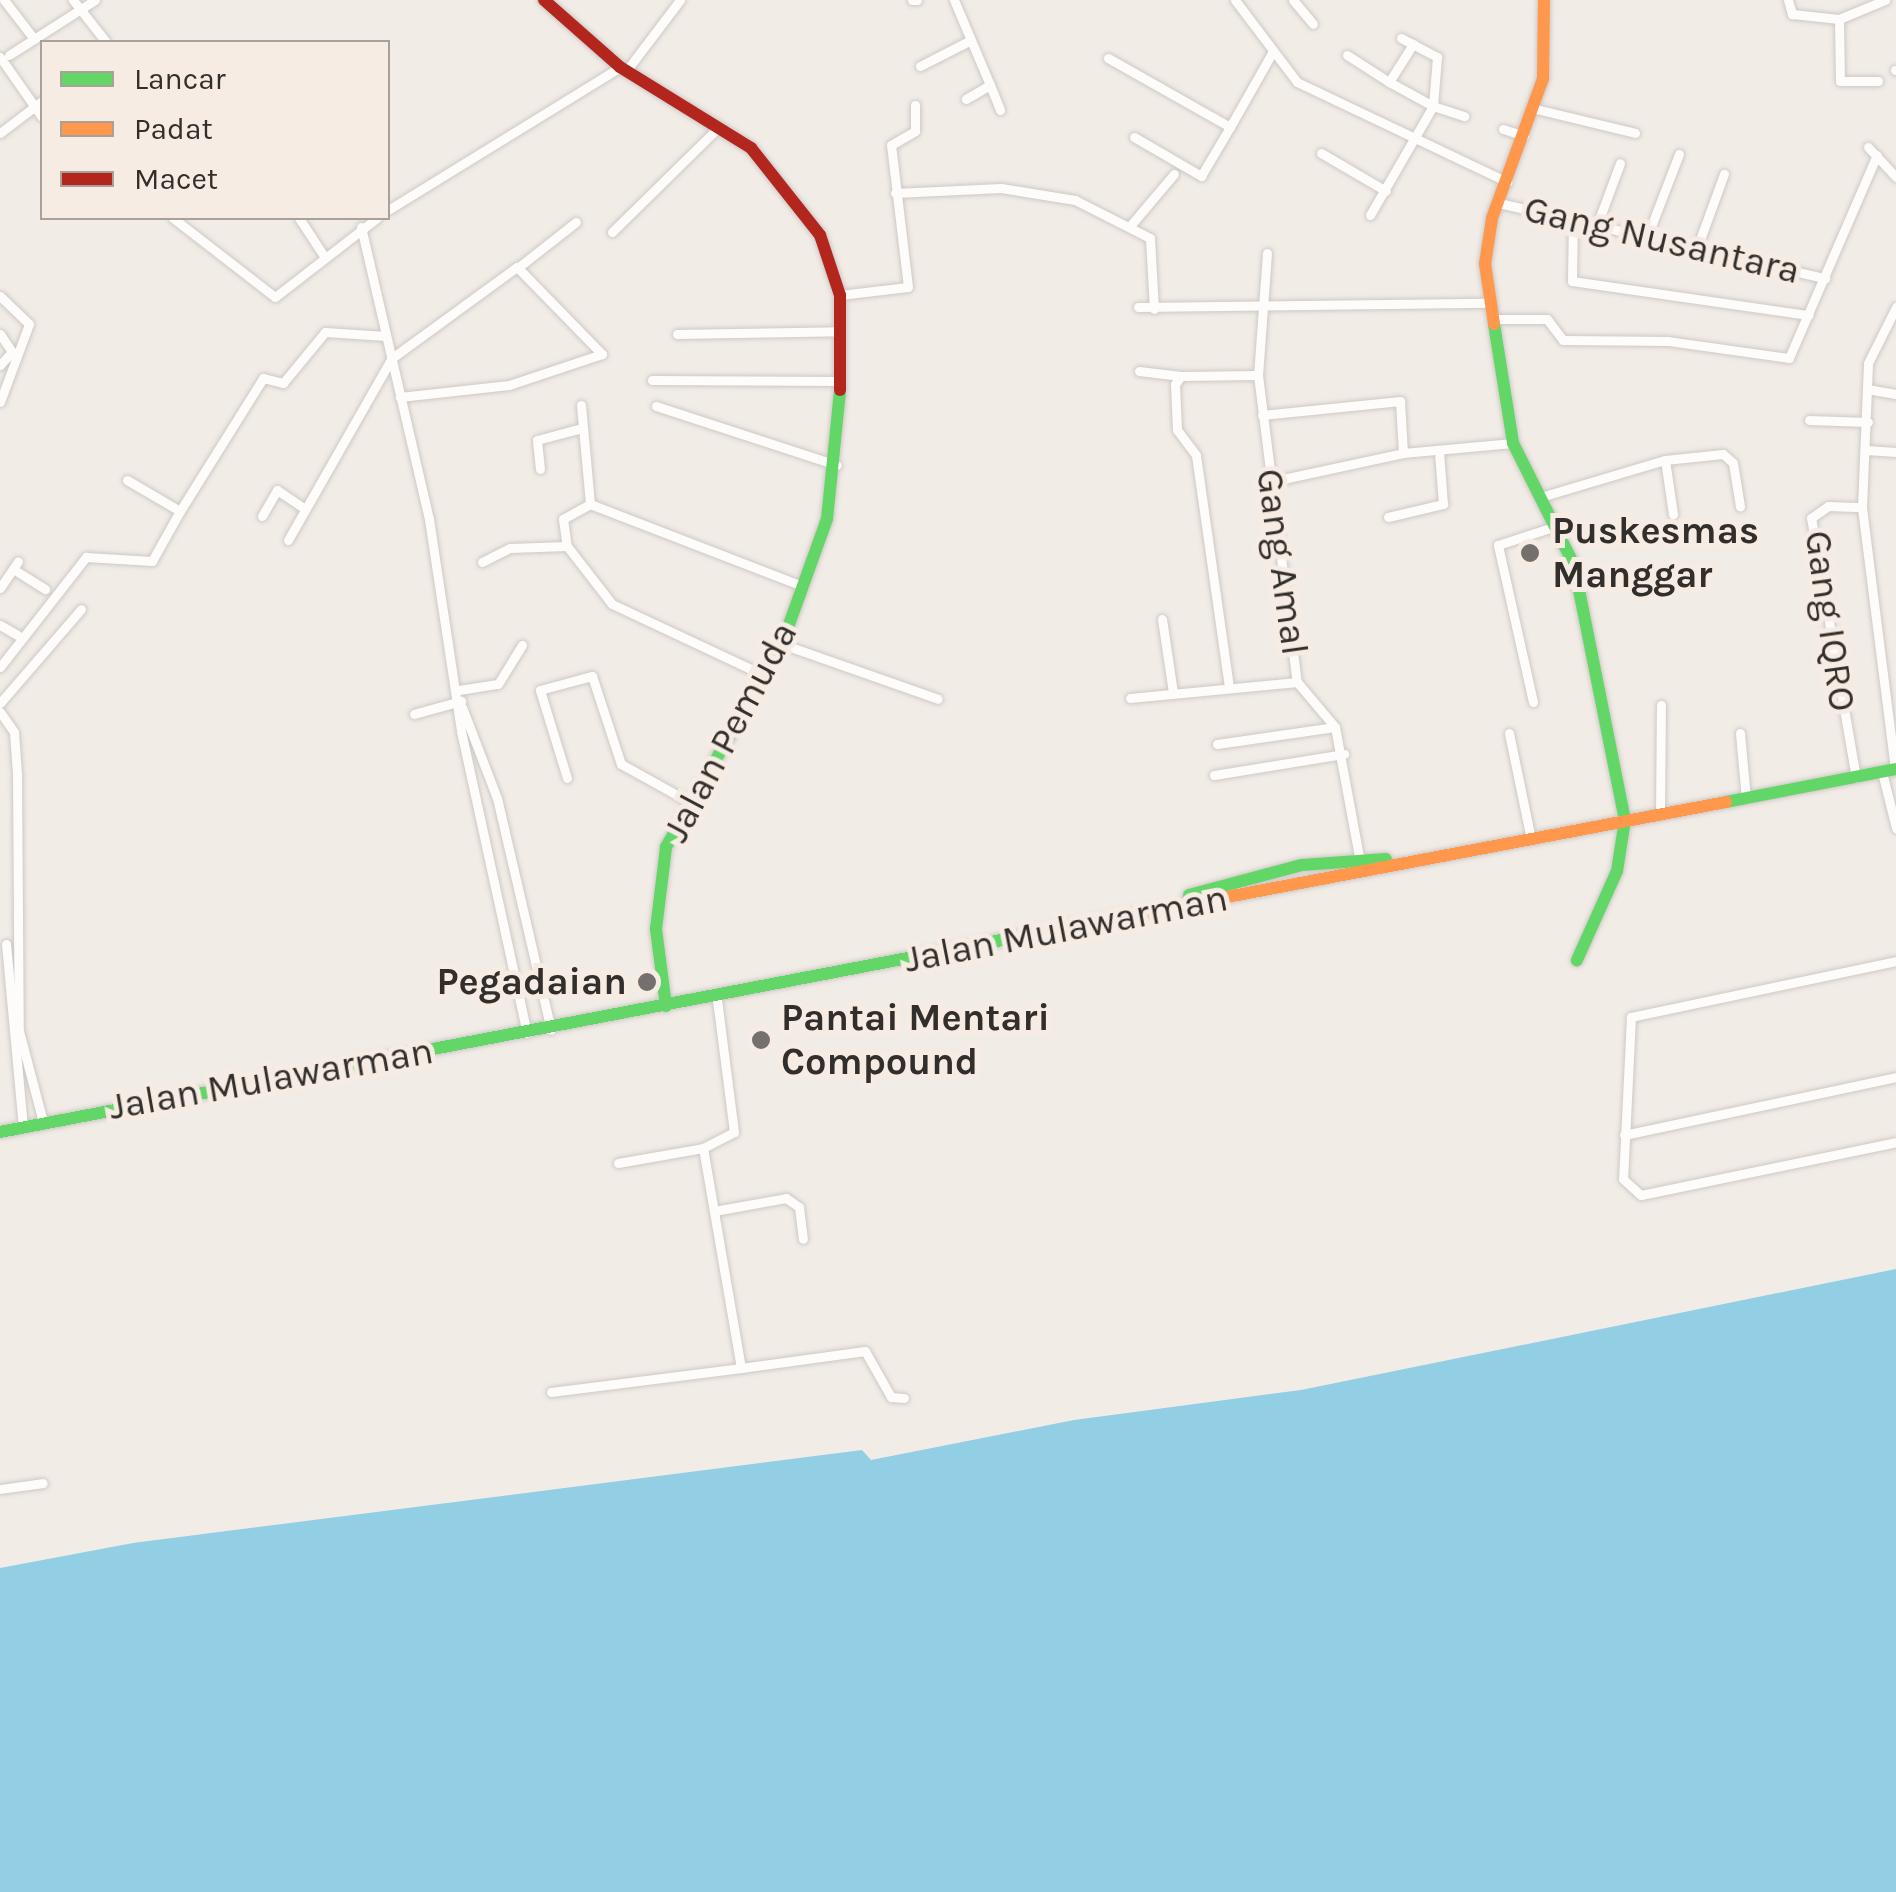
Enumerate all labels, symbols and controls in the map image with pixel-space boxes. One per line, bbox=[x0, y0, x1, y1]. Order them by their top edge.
legend bbox=[40, 40, 390, 220]
text: Lancar bbox=[134, 61, 226, 97]
text: Padat bbox=[134, 111, 213, 147]
text: Macet bbox=[134, 161, 218, 197]
street label: Gang Nusantara bbox=[1520, 186, 1804, 294]
street label: Gang Amal bbox=[1246, 466, 1318, 658]
place label: Puskesmas Manggar bbox=[1552, 508, 1759, 598]
street label: Gang IQRO bbox=[1795, 528, 1865, 714]
marker: Puskesmas Manggar bbox=[1517, 540, 1543, 566]
street label: Jalan Pemuda bbox=[653, 614, 807, 850]
street label: Jalan Mulawarman bbox=[901, 875, 1231, 983]
place label: Pegadaian bbox=[437, 959, 627, 1005]
marker: Pegadaian bbox=[636, 971, 658, 993]
place label: Pantai Mentari Compound bbox=[781, 995, 1050, 1084]
street label: Jalan Mulawarman bbox=[105, 1028, 437, 1130]
marker: Pantai Mentari Compound bbox=[750, 1029, 772, 1051]

